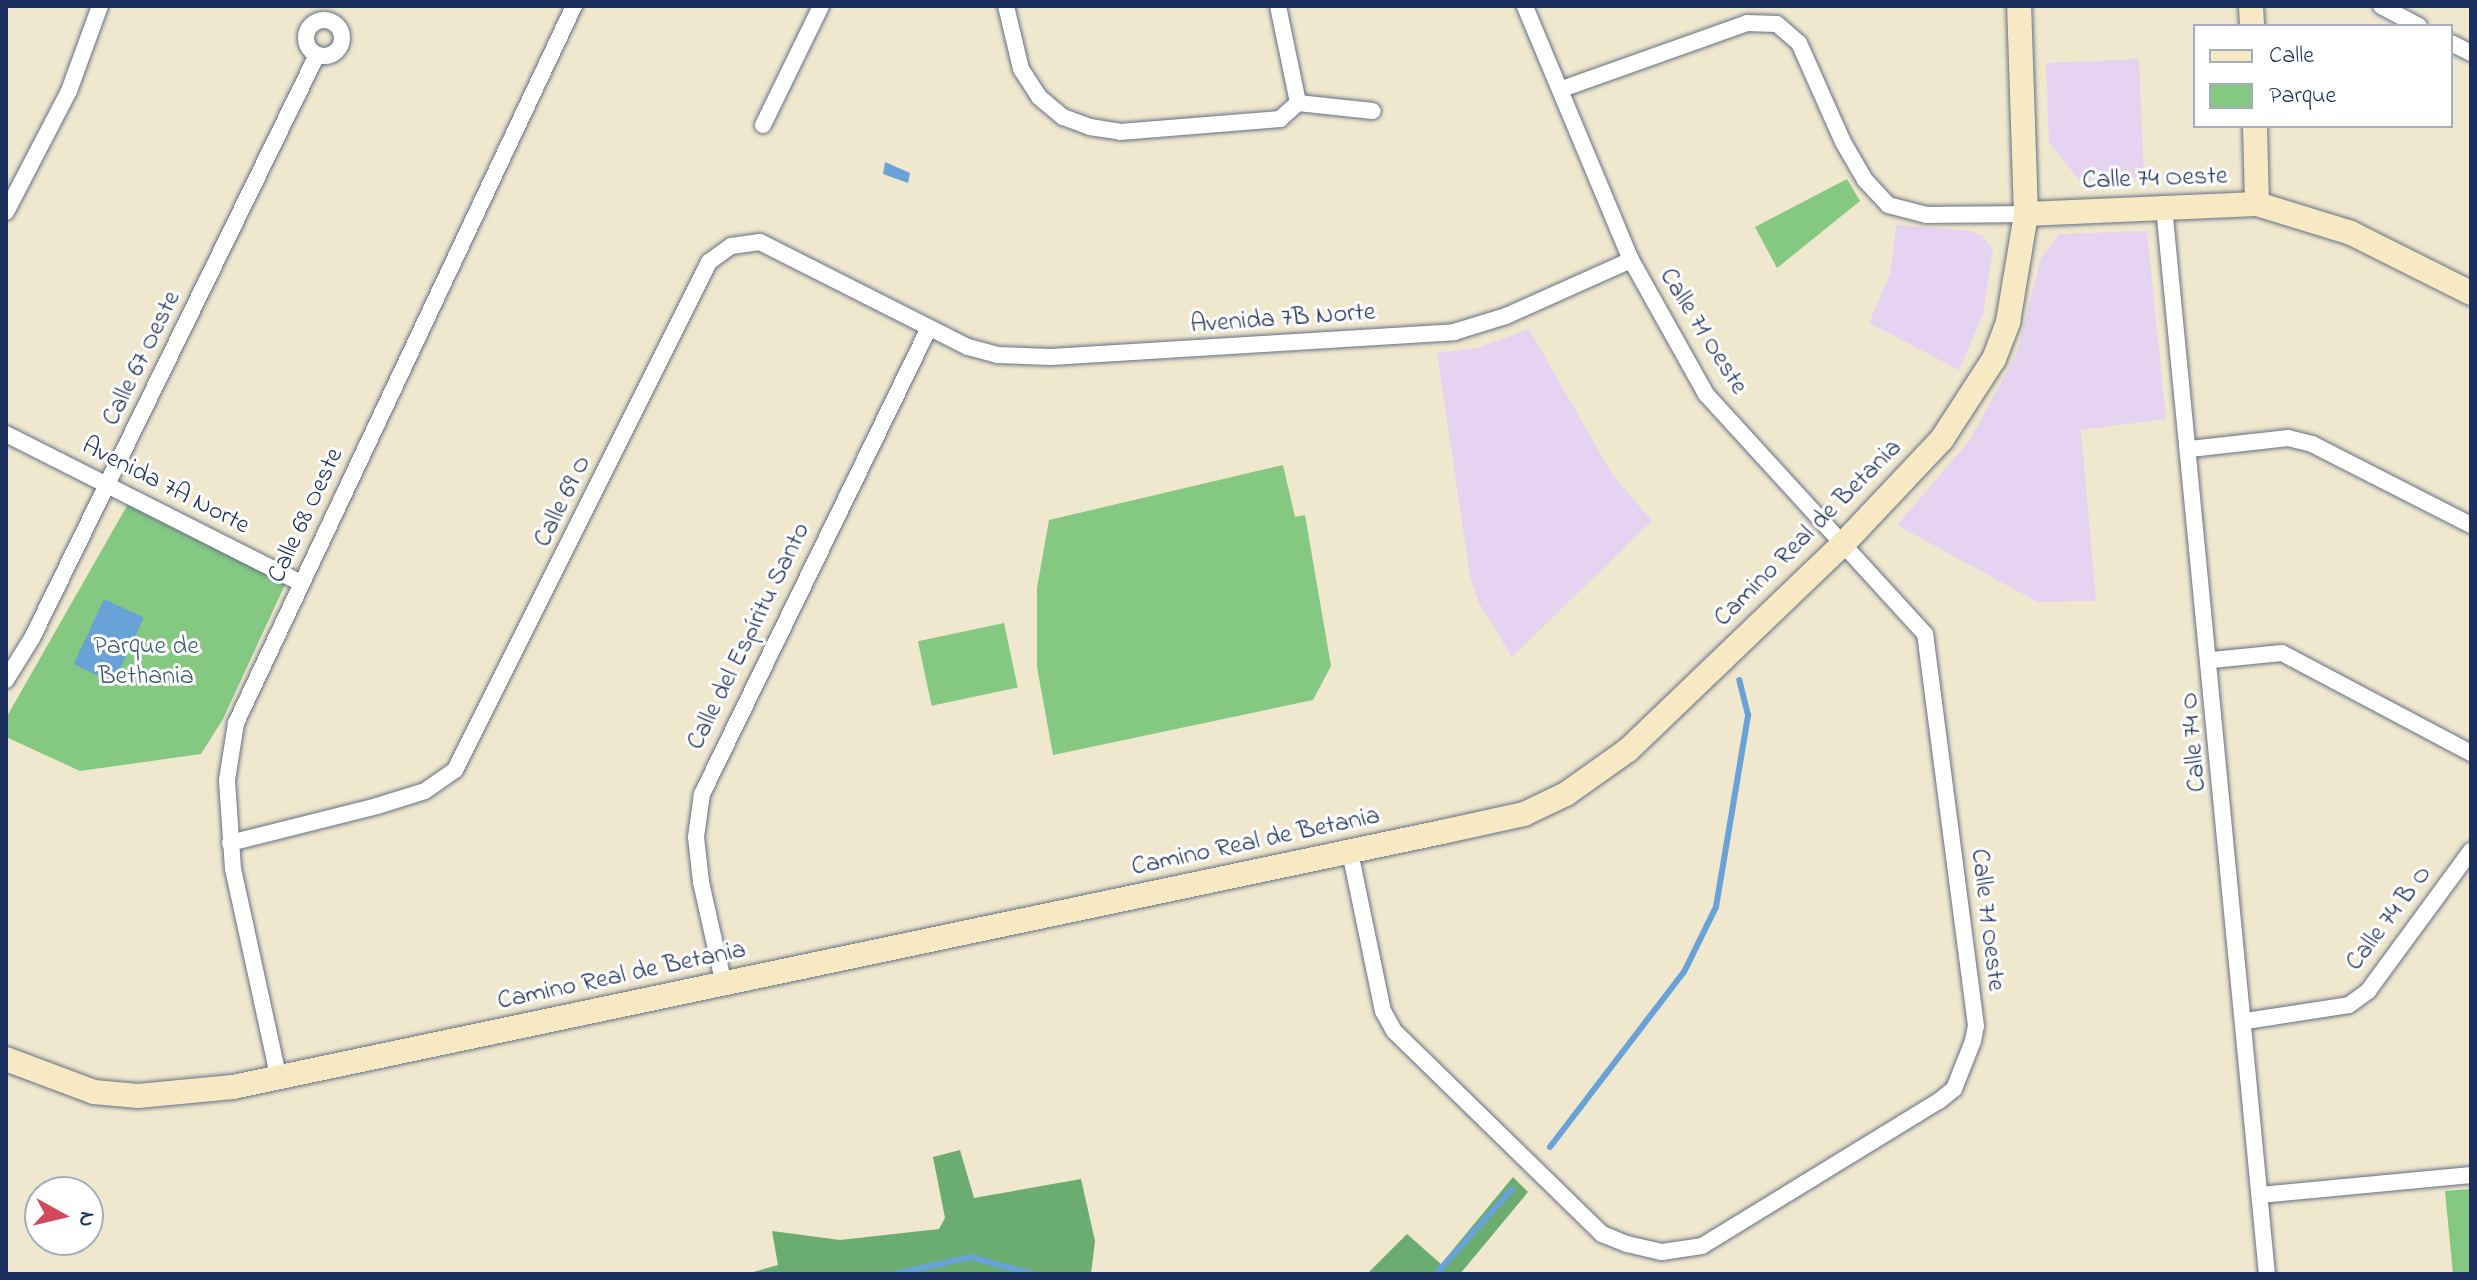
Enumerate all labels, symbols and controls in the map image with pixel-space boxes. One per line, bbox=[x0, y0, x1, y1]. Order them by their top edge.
legend bbox=[2193, 24, 2453, 128]
text: Calle bbox=[2269, 39, 2314, 74]
text: Parque bbox=[2269, 79, 2336, 114]
street label: Calle 74 Oeste bbox=[2082, 162, 2228, 198]
street label: Calle 71 Oeste bbox=[1651, 263, 1753, 401]
street label: Calle 67 Oeste bbox=[97, 286, 189, 432]
street label: Avenida 7B Norte bbox=[1189, 298, 1377, 342]
street label: Avenida 7A Norte bbox=[76, 431, 254, 543]
street label: Camino Real de Betania bbox=[1708, 433, 1910, 635]
street label: Calle 68 Oeste bbox=[262, 444, 352, 588]
street label: Calle 69 O bbox=[528, 451, 600, 553]
street label: Calle del Espíritu Santo bbox=[681, 518, 819, 756]
park label: Parque de Bethania bbox=[93, 632, 199, 694]
street label: Calle 74 O bbox=[2175, 691, 2215, 793]
street label: Camino Real de Betania bbox=[1129, 801, 1383, 885]
street label: Calle 71 Oeste bbox=[1962, 847, 2010, 993]
street label: Calle 74 B O bbox=[2340, 860, 2440, 978]
street label: Camino Real de Betania bbox=[495, 935, 749, 1019]
north arrow bbox=[24, 1176, 104, 1256]
text: N bbox=[69, 1209, 103, 1229]

